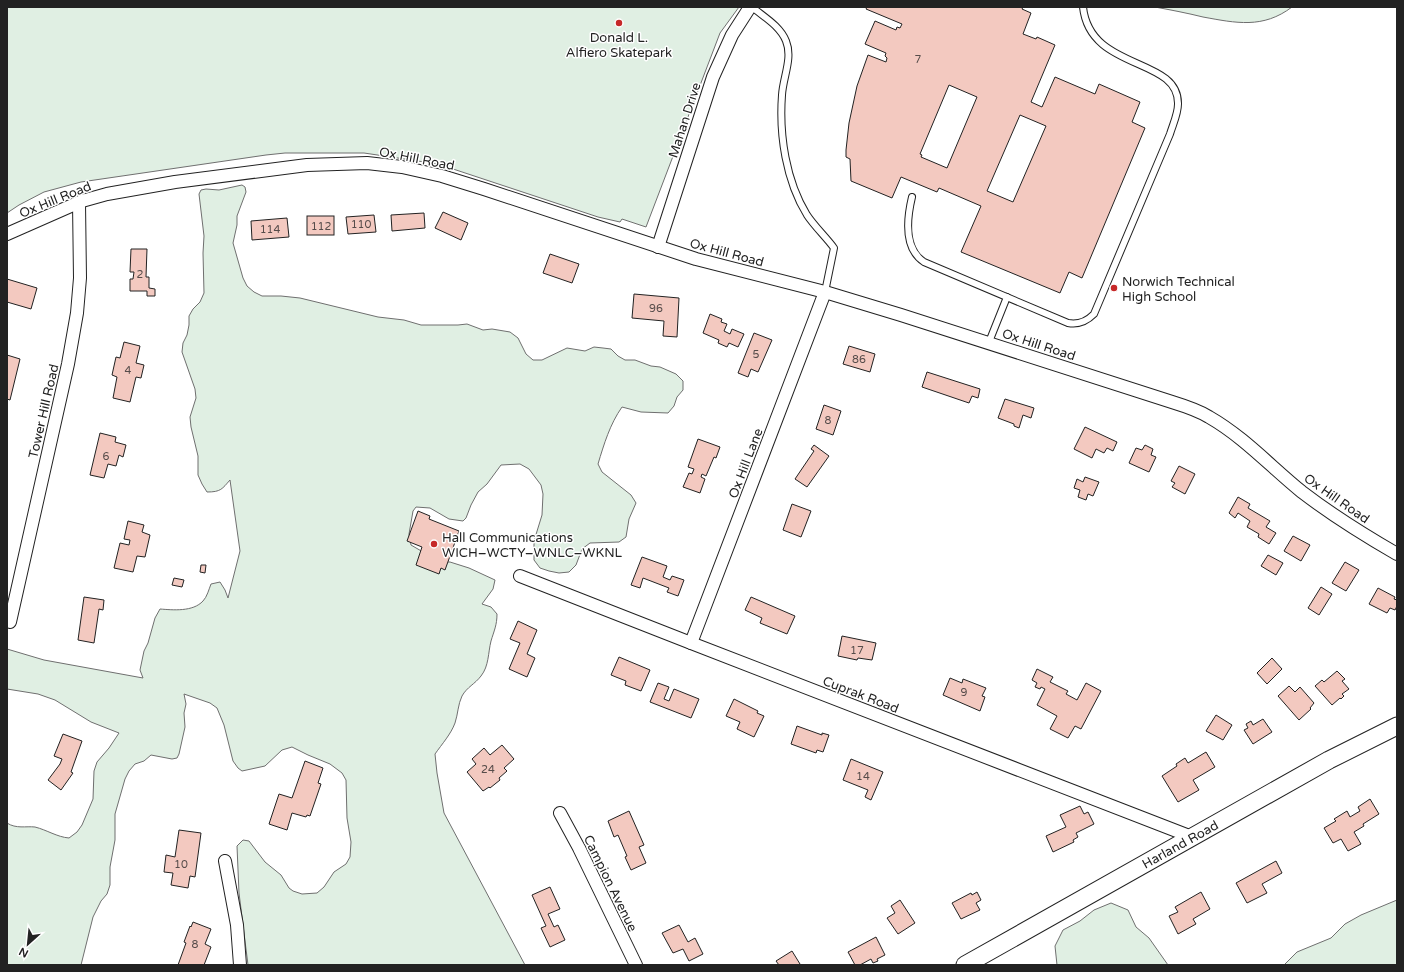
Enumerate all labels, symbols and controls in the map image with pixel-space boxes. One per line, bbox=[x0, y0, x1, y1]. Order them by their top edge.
marker: Donald L. Alfiero Skatepark bbox=[614, 18, 624, 28]
place label: Donald L. Alfiero Skatepark bbox=[566, 30, 672, 61]
house number: 7 bbox=[915, 53, 922, 66]
street label: Mahan Drive bbox=[665, 81, 705, 160]
street label: Ox Hill Road bbox=[378, 144, 456, 174]
street label: Ox Hill Road bbox=[17, 178, 94, 222]
house number: 110 bbox=[351, 218, 371, 231]
house number: 112 bbox=[311, 220, 331, 233]
house number: 114 bbox=[260, 223, 280, 236]
street label: Ox Hill Road bbox=[688, 235, 766, 271]
house number: 2 bbox=[137, 268, 144, 281]
place label: Norwich Technical High School bbox=[1122, 274, 1235, 305]
marker: Norwich Technical High School bbox=[1109, 283, 1119, 293]
house number: 96 bbox=[649, 302, 663, 315]
street label: Ox Hill Road bbox=[1000, 326, 1077, 364]
house number: 5 bbox=[753, 348, 760, 361]
house number: 86 bbox=[852, 353, 866, 366]
street label: Tower Hill Road bbox=[25, 363, 63, 460]
house number: 4 bbox=[125, 364, 132, 377]
house number: 8 bbox=[825, 414, 832, 427]
street label: Ox Hill Lane bbox=[725, 426, 767, 501]
house number: 6 bbox=[103, 450, 110, 463]
street label: Ox Hill Road bbox=[1301, 470, 1372, 527]
place label: Hall Communications WICH–WCTY–WNLC–WKNL bbox=[442, 530, 623, 561]
marker: Hall Communications WICH–WCTY–WNLC–WKNL bbox=[429, 539, 439, 549]
house number: 17 bbox=[850, 644, 864, 657]
street label: Cuprak Road bbox=[820, 673, 901, 717]
house number: 9 bbox=[961, 686, 968, 699]
house number: 24 bbox=[481, 763, 495, 776]
house number: 14 bbox=[856, 770, 870, 783]
street label: Harland Road bbox=[1140, 817, 1221, 872]
street label: Campion Avenue bbox=[580, 833, 640, 934]
house number: 10 bbox=[174, 858, 188, 871]
north arrow bbox=[8, 924, 48, 964]
house number: 8 bbox=[192, 938, 199, 951]
text: N bbox=[17, 945, 31, 960]

